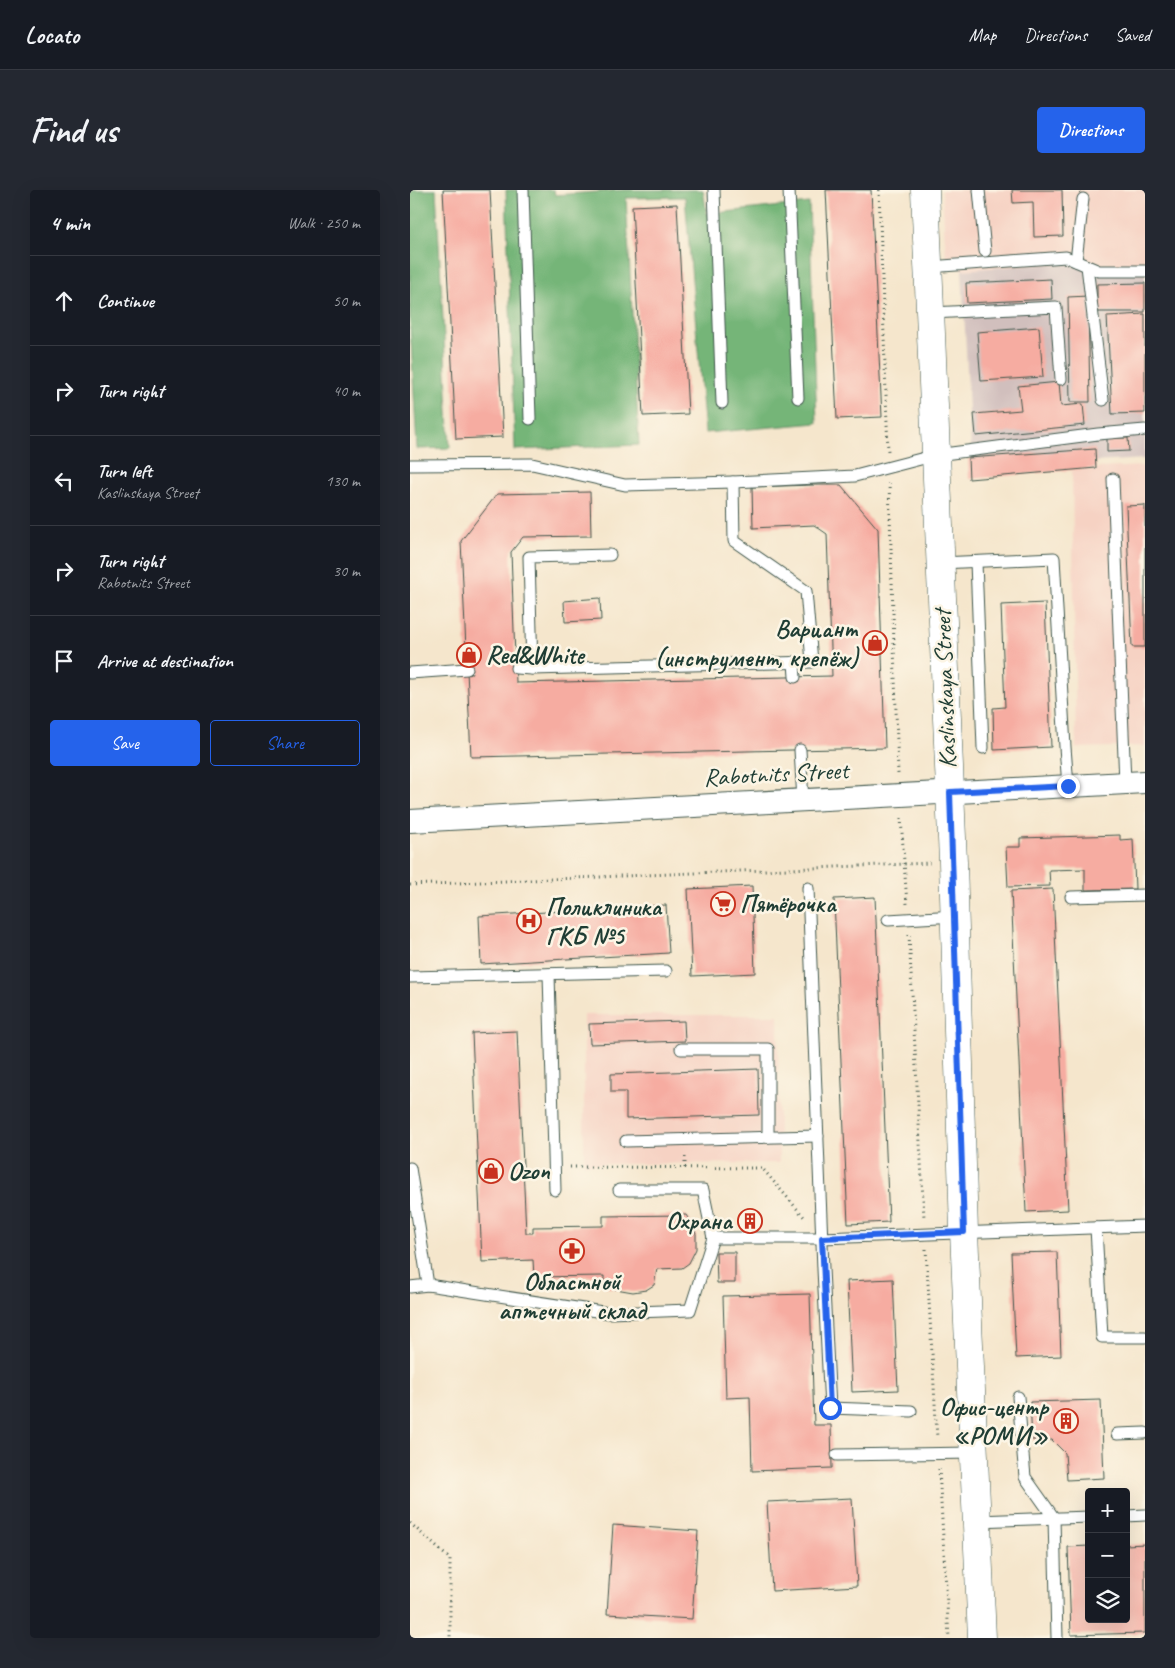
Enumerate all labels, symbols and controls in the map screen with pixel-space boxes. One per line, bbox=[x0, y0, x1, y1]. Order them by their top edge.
text: Locato bbox=[25, 20, 79, 50]
text: Map bbox=[969, 24, 996, 46]
text: Directions bbox=[1024, 24, 1087, 46]
text: Saved bbox=[1115, 24, 1150, 46]
button: Directions bbox=[1037, 107, 1145, 153]
text: Find us bbox=[30, 108, 117, 153]
text: 4 min bbox=[50, 210, 90, 236]
text: Walk · 250 m bbox=[288, 213, 360, 233]
icon: ahead bbox=[50, 287, 78, 315]
text: Continue bbox=[97, 289, 154, 313]
text: 50 m bbox=[333, 291, 360, 311]
icon: right bbox=[50, 377, 78, 405]
text: Turn right bbox=[97, 379, 164, 403]
text: 40 m bbox=[333, 381, 360, 401]
text: Turn left bbox=[97, 459, 152, 483]
icon: left bbox=[50, 467, 78, 495]
text: 130 m bbox=[326, 471, 360, 491]
text: Kaslinskaya Street bbox=[97, 483, 199, 503]
text: Turn right bbox=[97, 549, 164, 573]
icon: right bbox=[50, 557, 78, 585]
text: 30 m bbox=[333, 561, 360, 581]
text: Rabotnits Street bbox=[97, 573, 190, 593]
street label: Kaslinskaya Street bbox=[926, 605, 964, 769]
place label: Вариант (инструмент, крепёж) bbox=[655, 613, 860, 674]
shop icon: Вариант (инструмент, крепёж) bbox=[862, 630, 888, 656]
place label: Red&White bbox=[486, 639, 586, 671]
shop icon: Red&White bbox=[456, 642, 482, 668]
icon: arrive bbox=[50, 647, 78, 675]
text: Arrive at destination bbox=[97, 649, 233, 673]
button: Save bbox=[50, 720, 200, 766]
button: Share bbox=[210, 720, 360, 766]
street label: Rabotnits Street bbox=[703, 754, 852, 794]
route end bbox=[1057, 775, 1080, 798]
place label: Пятёрочка bbox=[740, 888, 838, 920]
place label: Поликлиника ГКБ №5 bbox=[546, 891, 663, 952]
supermarket icon: Пятёрочка bbox=[710, 891, 736, 917]
hospital icon: Поликлиника ГКБ №5 bbox=[516, 908, 542, 934]
place label: Ozon bbox=[508, 1155, 550, 1187]
shop icon: Ozon bbox=[478, 1158, 504, 1184]
place label: Охрана bbox=[666, 1205, 734, 1237]
building icon: Охрана bbox=[737, 1208, 763, 1234]
pharmacy icon: Областной аптечный склад bbox=[559, 1238, 585, 1264]
place label: Областной аптечный склад bbox=[499, 1266, 648, 1327]
place label: Офис-центр «РОМИ» bbox=[940, 1391, 1050, 1452]
route start bbox=[819, 1397, 842, 1420]
building icon: Офис-центр «РОМИ» bbox=[1053, 1408, 1079, 1434]
map controls bbox=[1085, 1488, 1130, 1623]
button: + bbox=[1085, 1488, 1130, 1533]
button: − bbox=[1085, 1533, 1130, 1578]
button: layers bbox=[1085, 1578, 1130, 1623]

